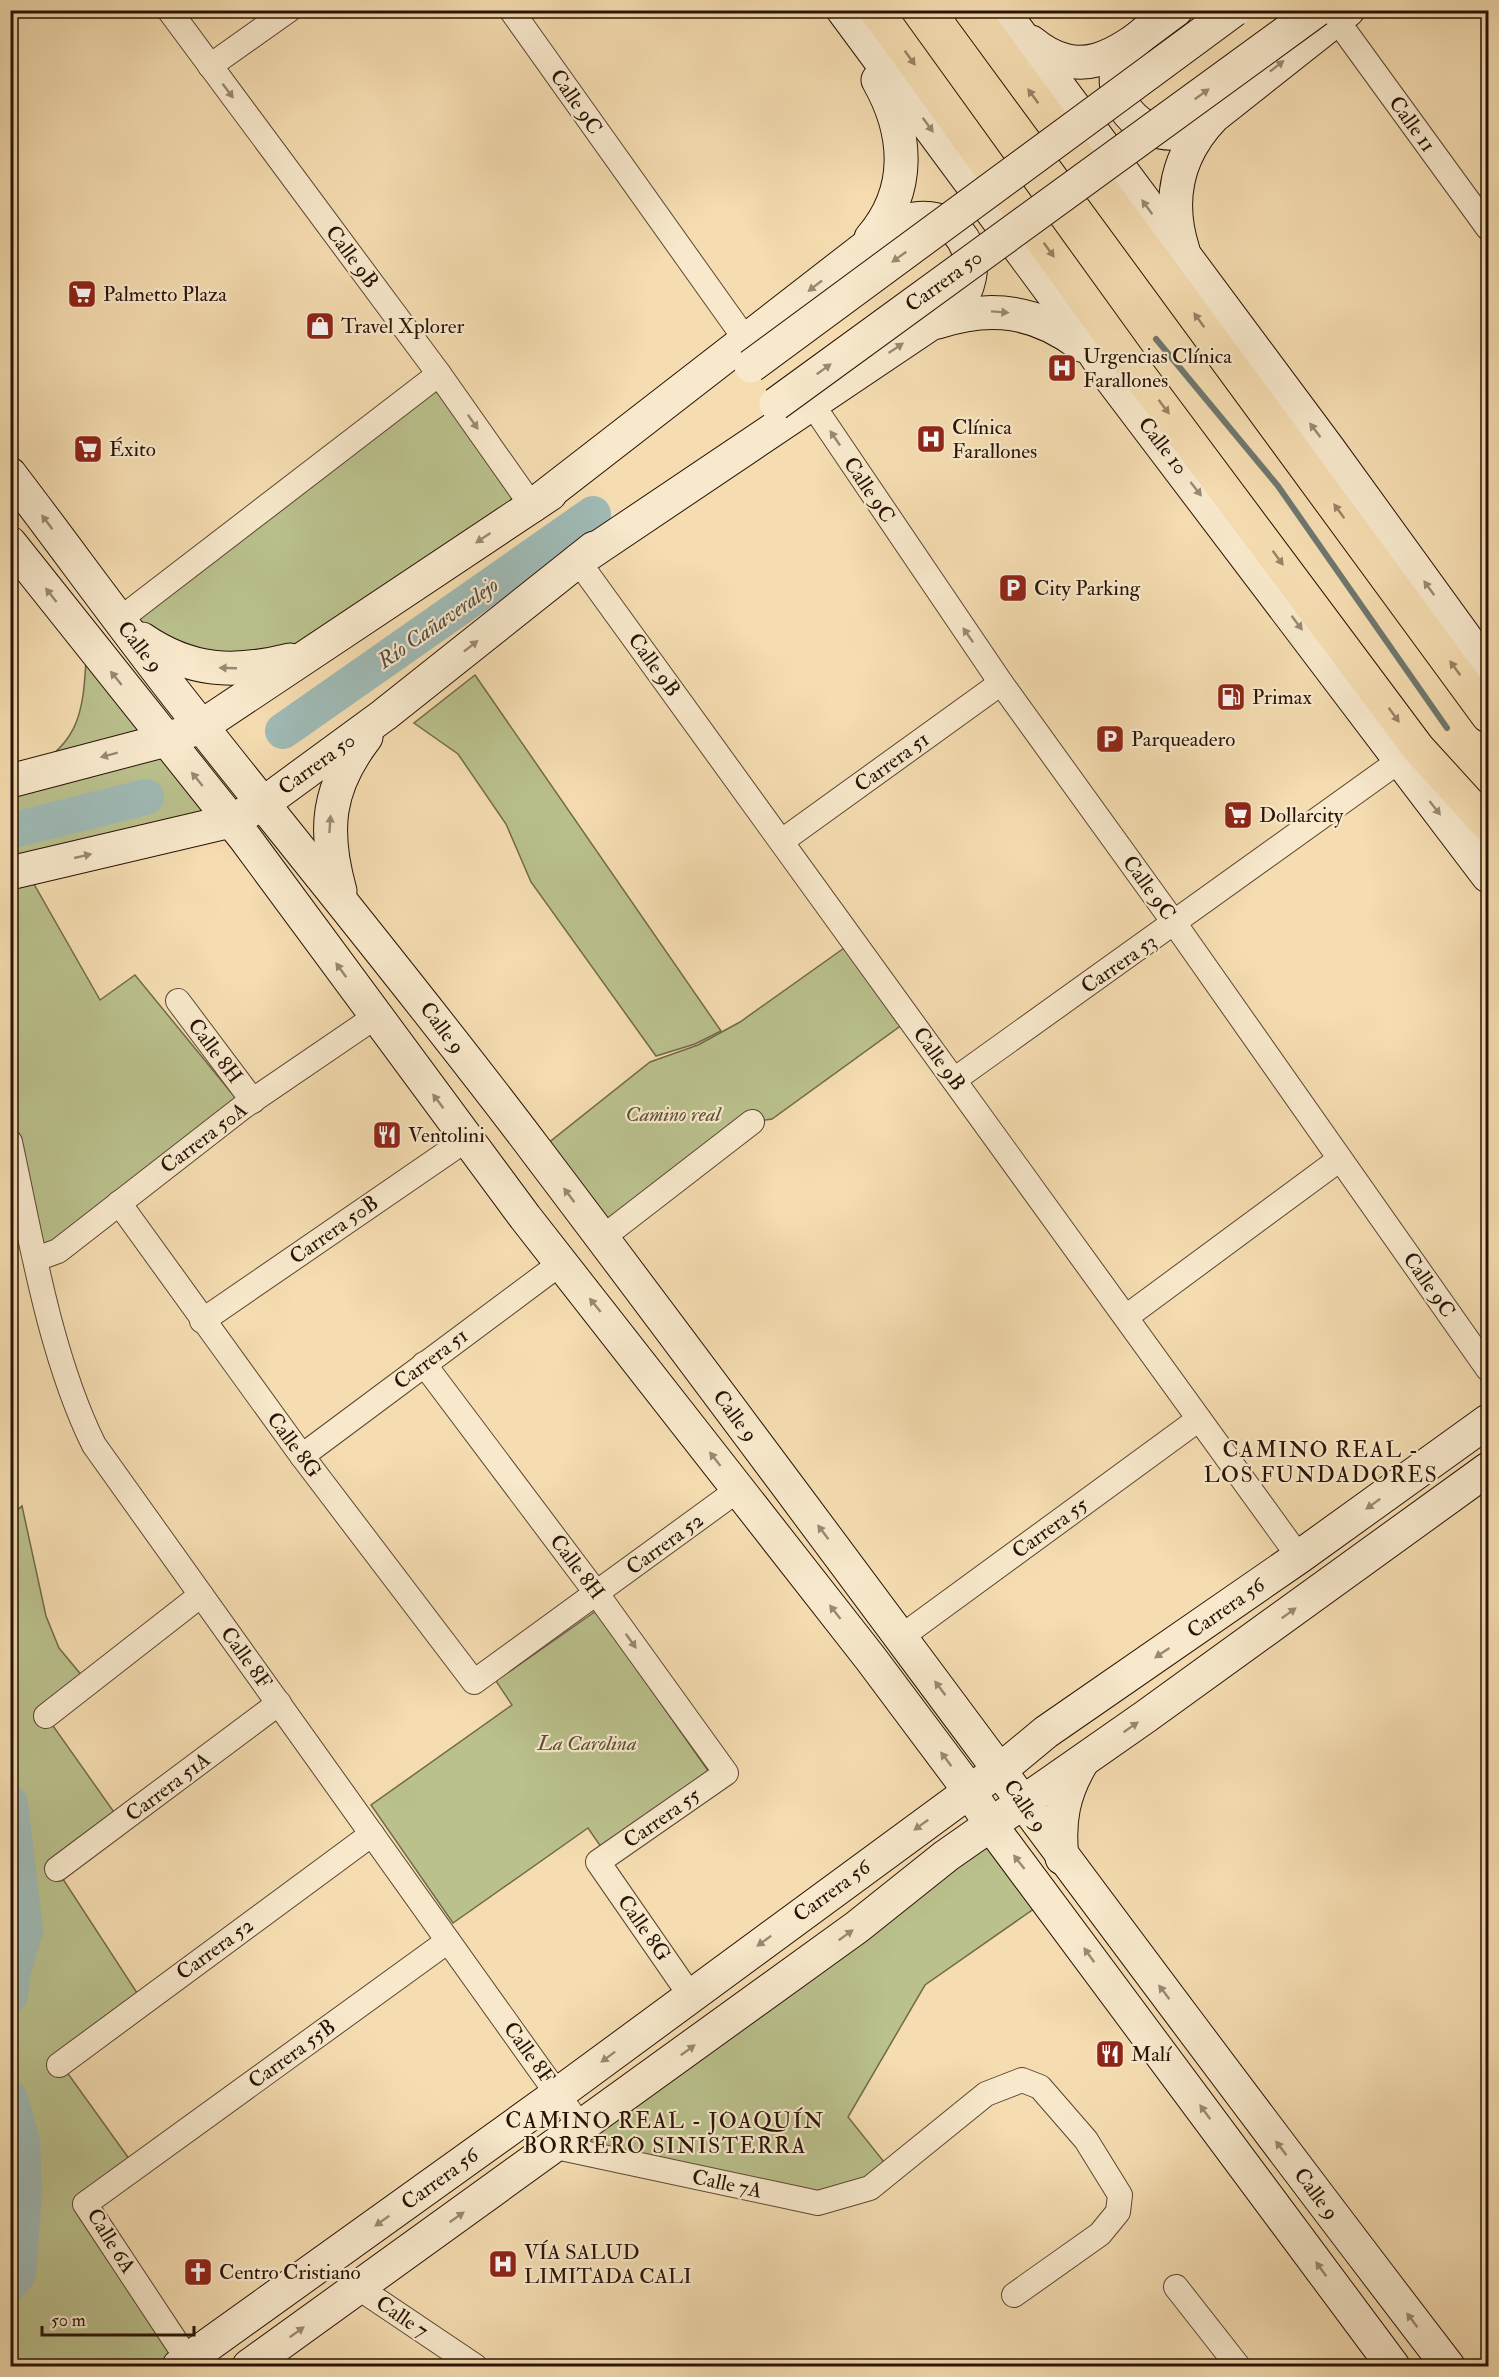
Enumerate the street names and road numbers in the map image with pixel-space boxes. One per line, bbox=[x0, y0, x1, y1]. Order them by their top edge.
street label: Calle 9C bbox=[544, 64, 608, 140]
street label: Calle 11 bbox=[1383, 91, 1441, 157]
street label: Calle 9B bbox=[319, 220, 385, 294]
street label: Carrera 50 bbox=[900, 244, 988, 318]
street label: Calle 10 bbox=[1132, 412, 1194, 480]
street label: Calle 9C bbox=[837, 452, 901, 528]
street label: Calle 9 bbox=[111, 616, 169, 678]
street label: Calle 9B bbox=[622, 628, 686, 702]
street label: Carrera 51 bbox=[849, 726, 935, 798]
street label: Carrera 50 bbox=[273, 727, 361, 801]
street label: Calle 9C bbox=[1116, 850, 1182, 926]
street label: Carrera 53 bbox=[1076, 928, 1162, 1000]
street label: Calle 9 bbox=[414, 996, 470, 1060]
street label: Calle 8H bbox=[182, 1013, 248, 1089]
street label: Calle 9B bbox=[907, 1022, 971, 1096]
street label: Carrera 50A bbox=[155, 1096, 253, 1180]
street label: Carrera 50B bbox=[284, 1189, 384, 1271]
street label: Calle 9C bbox=[1397, 1247, 1461, 1323]
street label: Carrera 51 bbox=[389, 1322, 473, 1396]
street label: Calle 9 bbox=[707, 1384, 763, 1448]
street label: Calle 8G bbox=[261, 1407, 327, 1483]
street label: Carrera 55 bbox=[1007, 1491, 1094, 1565]
street label: Carrera 52 bbox=[621, 1507, 709, 1581]
street label: Calle 8H bbox=[544, 1529, 610, 1605]
street label: Carrera 56 bbox=[1182, 1571, 1271, 1645]
street label: Calle 8F bbox=[214, 1621, 278, 1695]
street label: Carrera 51A bbox=[120, 1746, 216, 1828]
street label: Calle 9 bbox=[997, 1774, 1053, 1838]
street label: Carrera 55 bbox=[618, 1781, 706, 1854]
street label: Carrera 56 bbox=[788, 1853, 877, 1928]
street label: Calle 8G bbox=[611, 1889, 677, 1967]
street label: Carrera 52 bbox=[171, 1912, 259, 1986]
street label: Carrera 55B bbox=[243, 2013, 341, 2095]
street label: Calle 8F bbox=[497, 2016, 561, 2090]
street label: Carrera 56 bbox=[396, 2141, 485, 2216]
street label: Calle 9 bbox=[1288, 2162, 1344, 2226]
street label: Calle 7A bbox=[690, 2163, 764, 2205]
street label: Calle 6A bbox=[81, 2203, 141, 2279]
street label: Calle 7 bbox=[371, 2290, 434, 2344]

